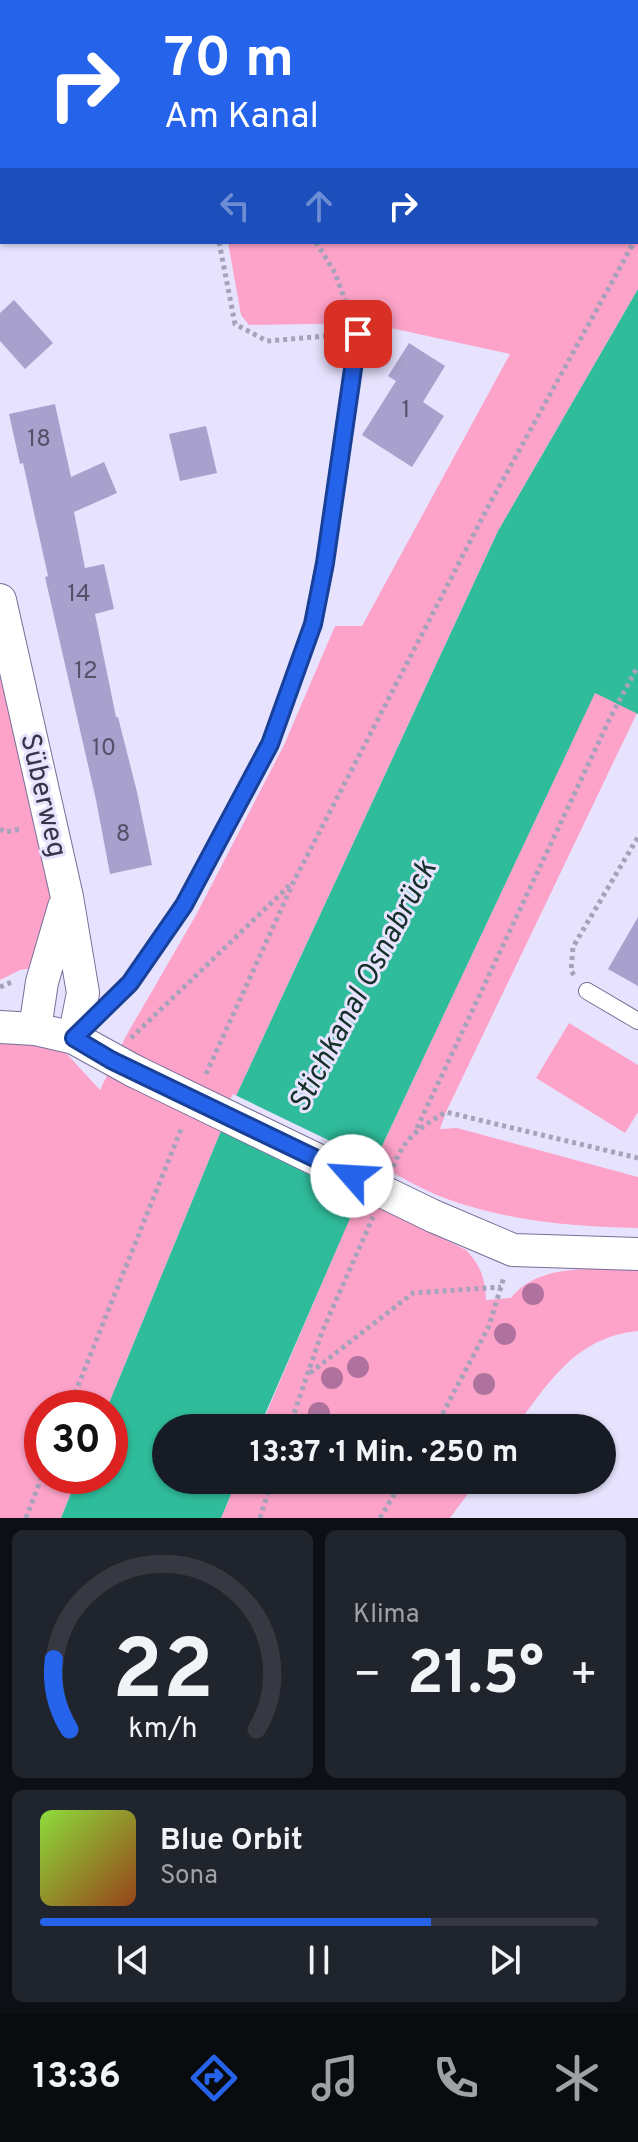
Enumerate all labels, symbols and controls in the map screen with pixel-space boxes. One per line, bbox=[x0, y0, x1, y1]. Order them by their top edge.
text: 70 m bbox=[164, 26, 294, 96]
icon: right bbox=[32, 32, 136, 136]
text: Am Kanal bbox=[164, 95, 319, 141]
icon: left bbox=[213, 184, 257, 228]
icon: ahead bbox=[297, 184, 341, 228]
icon: right bbox=[381, 184, 425, 228]
pin bbox=[324, 300, 392, 368]
icon: arrive bbox=[336, 312, 380, 356]
house number: 1 bbox=[402, 396, 410, 426]
house number: 18 bbox=[27, 425, 51, 455]
house number: 14 bbox=[67, 580, 91, 610]
house number: 12 bbox=[74, 657, 98, 687]
street label: Süberweg bbox=[10, 730, 74, 861]
house number: 10 bbox=[92, 734, 116, 764]
house number: 8 bbox=[116, 820, 130, 850]
water label: Stichkanal Osnabrück bbox=[282, 854, 447, 1120]
position arrow bbox=[310, 1134, 394, 1218]
speed limit sign: 30 bbox=[24, 1390, 128, 1494]
text: 13:37 · 1 Min. · 250 m bbox=[250, 1435, 518, 1472]
text: Klima bbox=[353, 1599, 419, 1632]
text: 22 bbox=[112, 1623, 213, 1728]
text: 21.5° bbox=[407, 1639, 544, 1715]
text: − bbox=[353, 1649, 381, 1705]
text: + bbox=[570, 1649, 598, 1705]
text: km/h bbox=[128, 1712, 197, 1748]
text: Blue Orbit bbox=[160, 1823, 303, 1860]
text: Sona bbox=[160, 1860, 218, 1893]
icon: previous bbox=[111, 1938, 155, 1982]
icon: pause bbox=[297, 1938, 341, 1982]
icon: next bbox=[483, 1938, 527, 1982]
icon: directions bbox=[186, 2050, 242, 2106]
icon: music bbox=[307, 2050, 363, 2106]
icon: phone bbox=[428, 2050, 484, 2106]
icon: climate bbox=[549, 2050, 605, 2106]
text: 13:36 bbox=[33, 2055, 121, 2101]

